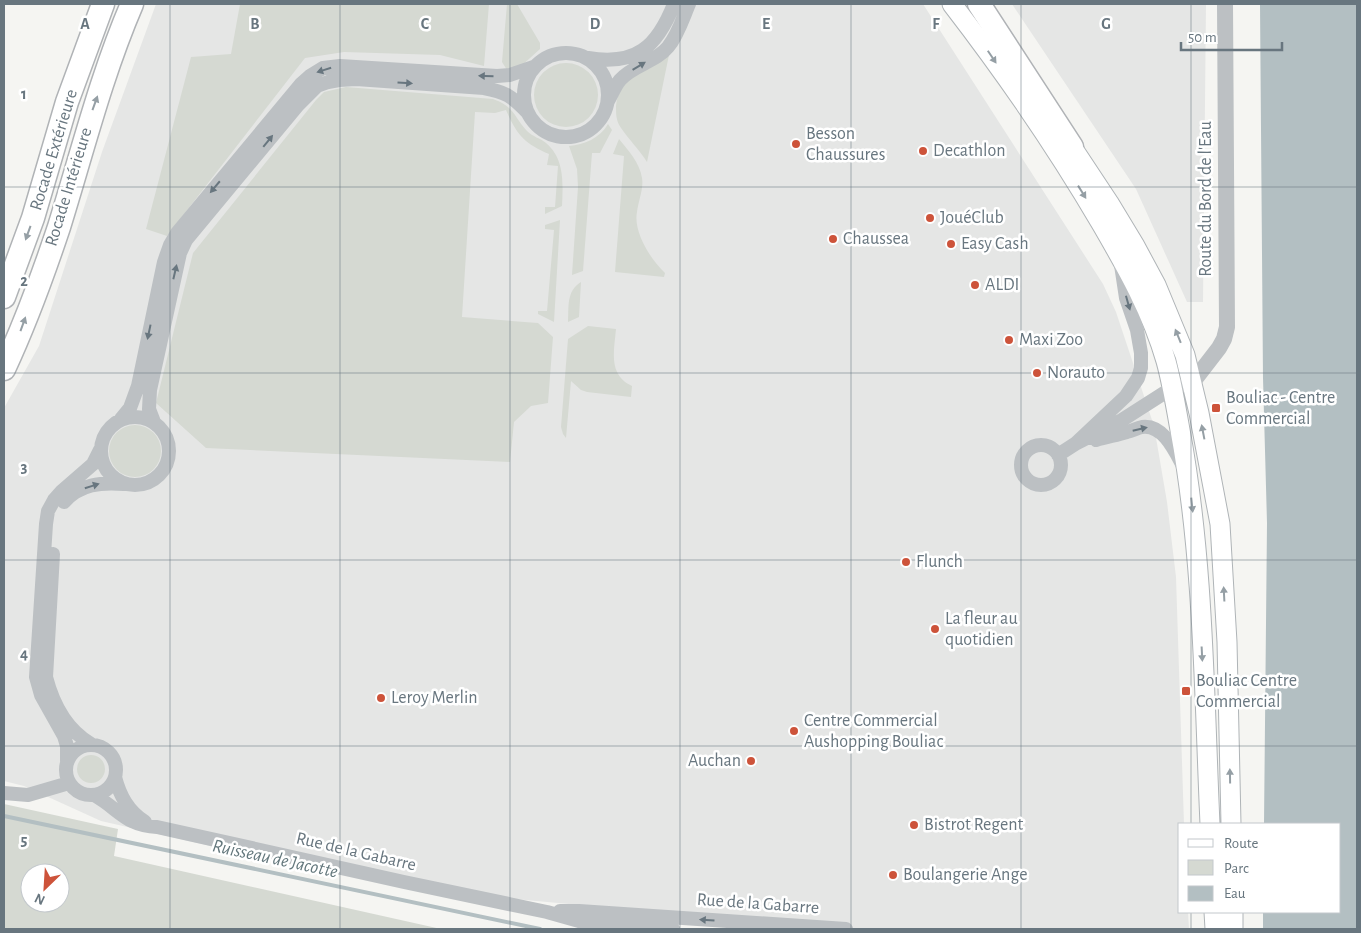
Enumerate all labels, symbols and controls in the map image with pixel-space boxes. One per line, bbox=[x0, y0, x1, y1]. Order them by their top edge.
text: A bbox=[80, 16, 90, 32]
text: B bbox=[250, 16, 260, 32]
text: C bbox=[421, 16, 430, 32]
text: D bbox=[590, 16, 601, 32]
text: E bbox=[762, 16, 770, 32]
text: F bbox=[932, 16, 940, 32]
text: G bbox=[1101, 16, 1111, 32]
scale bar bbox=[1181, 20, 1282, 52]
text: 50 m bbox=[1188, 30, 1217, 45]
one-way arrow bbox=[987, 50, 997, 64]
one-way arrow bbox=[633, 62, 646, 71]
one-way arrow bbox=[316, 66, 331, 74]
one-way arrow bbox=[478, 72, 494, 80]
one-way arrow bbox=[397, 79, 413, 87]
text: 1 bbox=[21, 86, 27, 102]
street label: Rocade Extérieure bbox=[27, 87, 81, 213]
one-way arrow bbox=[92, 96, 99, 111]
street label: Route du Bord de l'Eau bbox=[1197, 121, 1215, 277]
place label: Besson Chaussures bbox=[806, 125, 885, 164]
street label: Rocade Intérieure bbox=[42, 126, 96, 248]
one-way arrow bbox=[263, 134, 274, 147]
marker: Besson Chaussures bbox=[790, 138, 802, 150]
place label: Decathlon bbox=[933, 142, 1006, 160]
marker: Decathlon bbox=[917, 145, 929, 157]
one-way arrow bbox=[209, 181, 220, 194]
one-way arrow bbox=[1077, 186, 1087, 199]
place label: JouéClub bbox=[940, 209, 1004, 227]
marker: JouéClub bbox=[924, 212, 936, 224]
one-way arrow bbox=[24, 225, 31, 240]
place label: Chaussea bbox=[843, 230, 909, 248]
marker: Chaussea bbox=[827, 233, 839, 245]
place label: Easy Cash bbox=[961, 235, 1029, 253]
marker: Easy Cash bbox=[945, 238, 957, 250]
one-way arrow bbox=[171, 264, 179, 279]
text: 2 bbox=[20, 273, 28, 289]
place label: ALDI bbox=[985, 276, 1019, 294]
marker: ALDI bbox=[969, 279, 981, 291]
one-way arrow bbox=[1125, 295, 1133, 310]
one-way arrow bbox=[20, 317, 27, 332]
one-way arrow bbox=[145, 324, 153, 340]
one-way arrow bbox=[1173, 329, 1181, 343]
place label: Maxi Zoo bbox=[1019, 331, 1083, 349]
marker: Maxi Zoo bbox=[1003, 334, 1015, 346]
place label: Norauto bbox=[1047, 364, 1105, 382]
marker: Norauto bbox=[1031, 367, 1043, 379]
place label: Bouliac - Centre Commercial bbox=[1226, 389, 1335, 428]
marker: Bouliac - Centre Commercial bbox=[1210, 402, 1222, 414]
one-way arrow bbox=[1198, 423, 1206, 439]
one-way arrow bbox=[1132, 425, 1147, 433]
text: 3 bbox=[21, 459, 28, 475]
one-way arrow bbox=[85, 481, 100, 489]
one-way arrow bbox=[1188, 497, 1196, 513]
place label: Flunch bbox=[916, 553, 963, 571]
marker: Flunch bbox=[900, 556, 912, 568]
one-way arrow bbox=[1220, 585, 1228, 601]
place label: La fleur au quotidien bbox=[945, 610, 1018, 649]
marker: La fleur au quotidien bbox=[929, 623, 941, 635]
text: 4 bbox=[20, 646, 28, 662]
one-way arrow bbox=[1198, 646, 1206, 662]
place label: Bouliac Centre Commercial bbox=[1196, 672, 1297, 711]
marker: Bouliac Centre Commercial bbox=[1180, 685, 1192, 697]
place label: Leroy Merlin bbox=[391, 689, 478, 707]
marker: Leroy Merlin bbox=[375, 692, 387, 704]
place label: Centre Commercial Aushopping Bouliac bbox=[804, 712, 943, 751]
marker: Centre Commercial Aushopping Bouliac bbox=[788, 725, 800, 737]
place label: Auchan bbox=[688, 752, 741, 770]
marker: Auchan bbox=[745, 755, 757, 767]
one-way arrow bbox=[1226, 767, 1234, 783]
place label: Bistrot Regent bbox=[924, 816, 1024, 834]
marker: Bistrot Regent bbox=[908, 819, 920, 831]
legend bbox=[1178, 823, 1341, 913]
street label: Rue de la Gabarre bbox=[294, 829, 418, 875]
text: 5 bbox=[21, 832, 28, 848]
water label: Ruisseau de Jacotte bbox=[211, 836, 339, 882]
text: Route bbox=[1224, 836, 1258, 851]
text: Parc bbox=[1224, 861, 1249, 876]
north arrow bbox=[20, 863, 70, 913]
place label: Boulangerie Ange bbox=[903, 866, 1027, 884]
marker: Boulangerie Ange bbox=[887, 869, 899, 881]
text: Eau bbox=[1224, 886, 1246, 901]
text: N bbox=[33, 890, 47, 907]
street label: Rue de la Gabarre bbox=[696, 891, 820, 917]
one-way arrow bbox=[699, 915, 715, 923]

